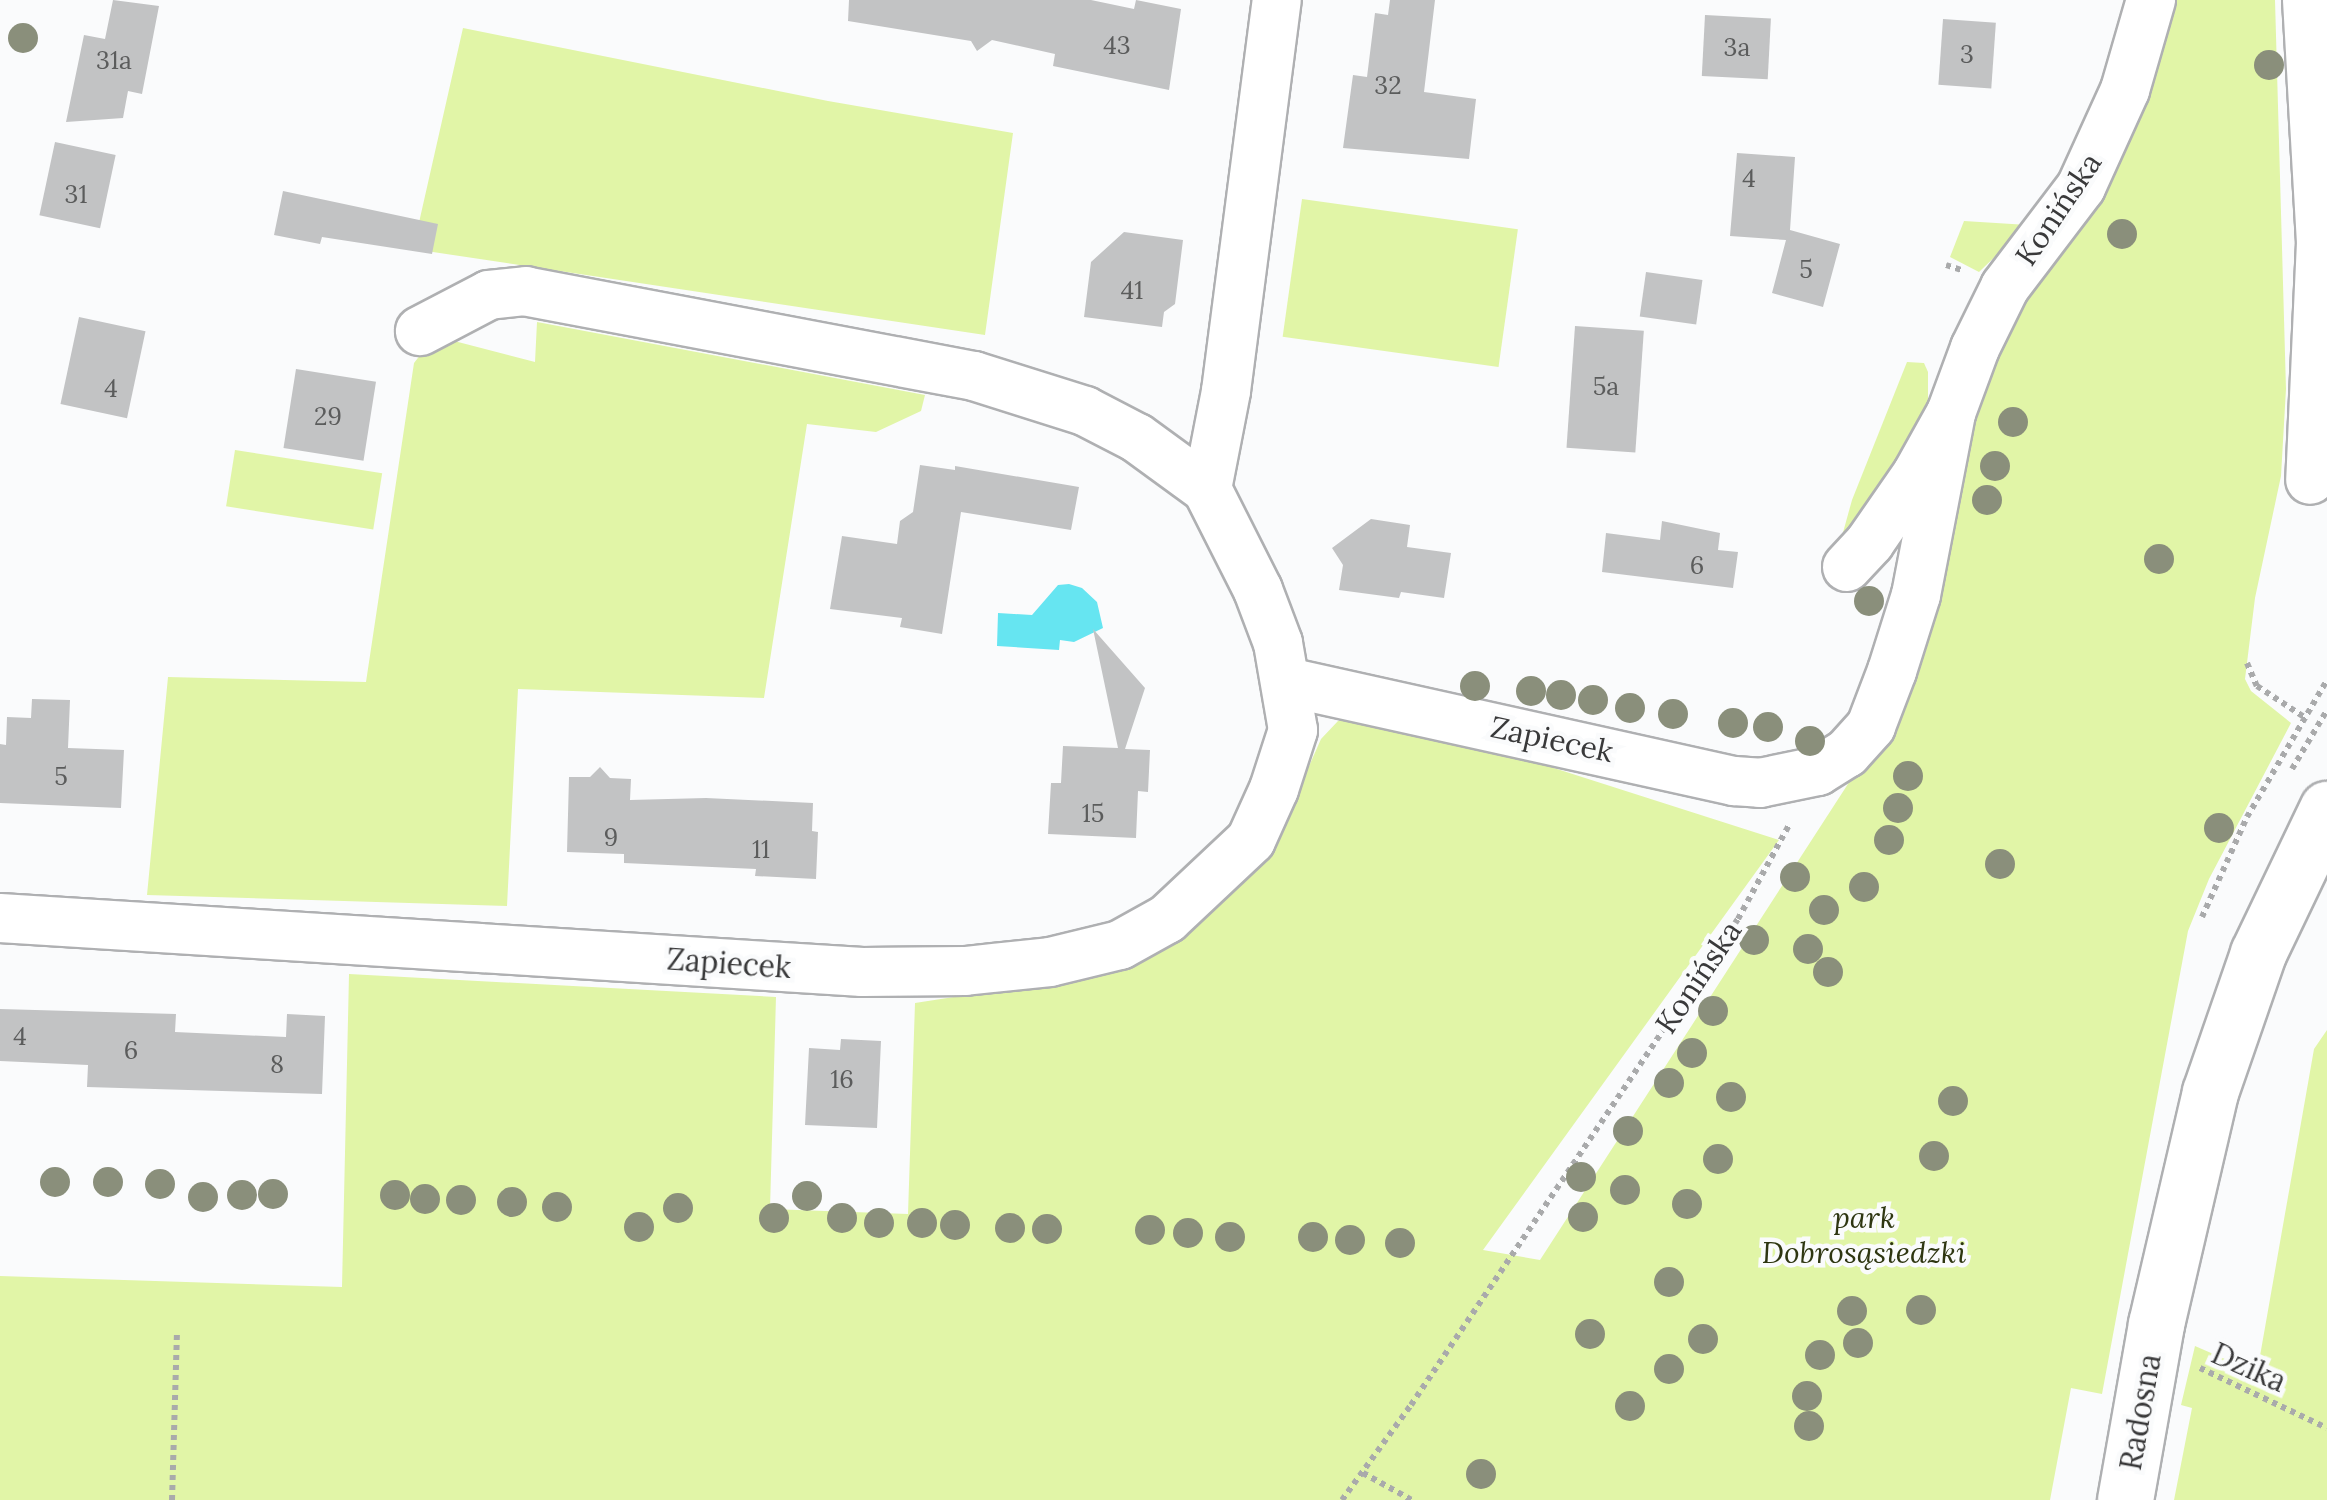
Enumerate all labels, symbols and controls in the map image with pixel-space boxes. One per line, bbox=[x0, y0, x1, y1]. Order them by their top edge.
house number: 43 bbox=[1103, 30, 1131, 60]
house number: 3a bbox=[1724, 32, 1750, 62]
house number: 3 bbox=[1960, 39, 1974, 69]
house number: 31a bbox=[96, 45, 132, 75]
house number: 32 bbox=[1374, 70, 1402, 100]
street label: Konińska bbox=[2007, 146, 2109, 272]
house number: 4 bbox=[1742, 163, 1756, 193]
house number: 31 bbox=[64, 179, 88, 209]
house number: 5 bbox=[1799, 254, 1813, 284]
house number: 41 bbox=[1121, 275, 1143, 305]
house number: 5a bbox=[1593, 371, 1619, 401]
house number: 4 bbox=[104, 373, 118, 403]
house number: 29 bbox=[314, 401, 342, 431]
house number: 6 bbox=[1690, 550, 1704, 580]
street label: Zapiecek bbox=[1487, 708, 1617, 770]
house number: 5 bbox=[54, 761, 68, 791]
house number: 15 bbox=[1082, 798, 1104, 828]
house number: 9 bbox=[604, 822, 618, 852]
house number: 11 bbox=[752, 834, 770, 864]
street label: Konińska bbox=[1647, 914, 1749, 1040]
street label: Zapiecek bbox=[666, 941, 792, 985]
house number: 4 bbox=[13, 1021, 27, 1051]
house number: 6 bbox=[124, 1035, 138, 1065]
house number: 8 bbox=[270, 1049, 284, 1079]
house number: 16 bbox=[830, 1064, 854, 1094]
park label: park Dobrosąsiedzki bbox=[1762, 1199, 1966, 1270]
street label: Dzika bbox=[2206, 1335, 2292, 1399]
street label: Radosna bbox=[2112, 1351, 2168, 1473]

